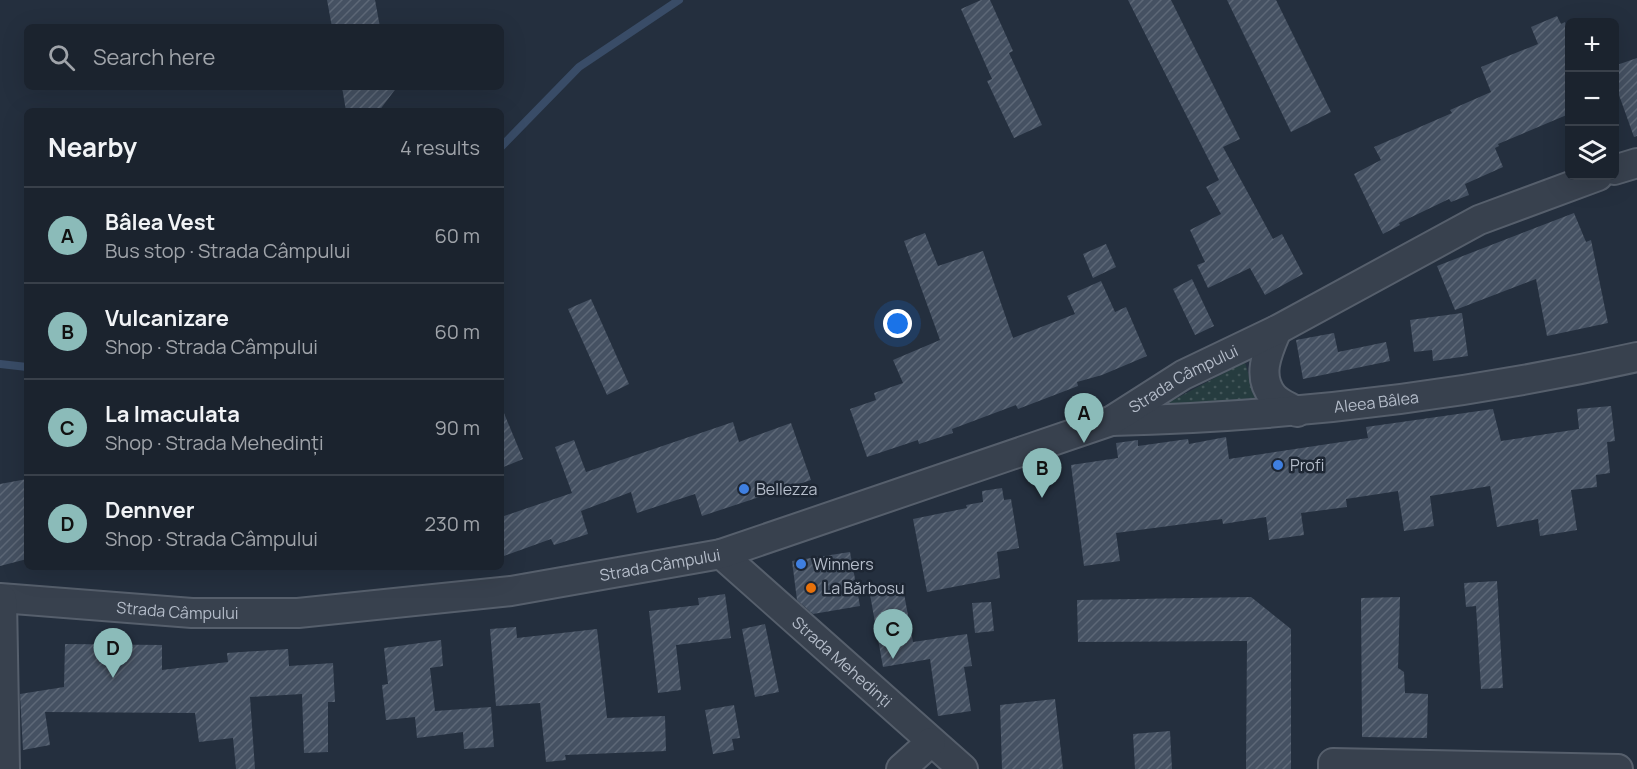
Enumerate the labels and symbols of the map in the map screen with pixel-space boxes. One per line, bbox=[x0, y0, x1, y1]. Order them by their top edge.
your location bbox=[883, 309, 912, 338]
street label: Strada Câmpului bbox=[1124, 339, 1242, 418]
street label: Aleea Bâlea bbox=[1333, 386, 1420, 418]
pin: A bbox=[1064, 394, 1104, 443]
pin: B bbox=[1022, 448, 1062, 498]
place label: Profi bbox=[1290, 454, 1324, 476]
marker: Profi bbox=[1271, 458, 1285, 472]
place label: Bellezza bbox=[756, 478, 817, 500]
marker: Bellezza bbox=[737, 482, 751, 496]
street label: Strada Câmpului bbox=[598, 543, 722, 586]
place label: Winners bbox=[813, 553, 874, 575]
marker: Winners bbox=[794, 557, 808, 571]
place label: La Bărbosu bbox=[823, 577, 904, 599]
marker: La Bărbosu bbox=[804, 581, 818, 595]
street label: Strada Câmpului bbox=[116, 596, 238, 624]
pin: C bbox=[874, 610, 912, 659]
street label: Strada Mehedinți bbox=[787, 611, 897, 712]
pin: D bbox=[94, 628, 132, 678]

